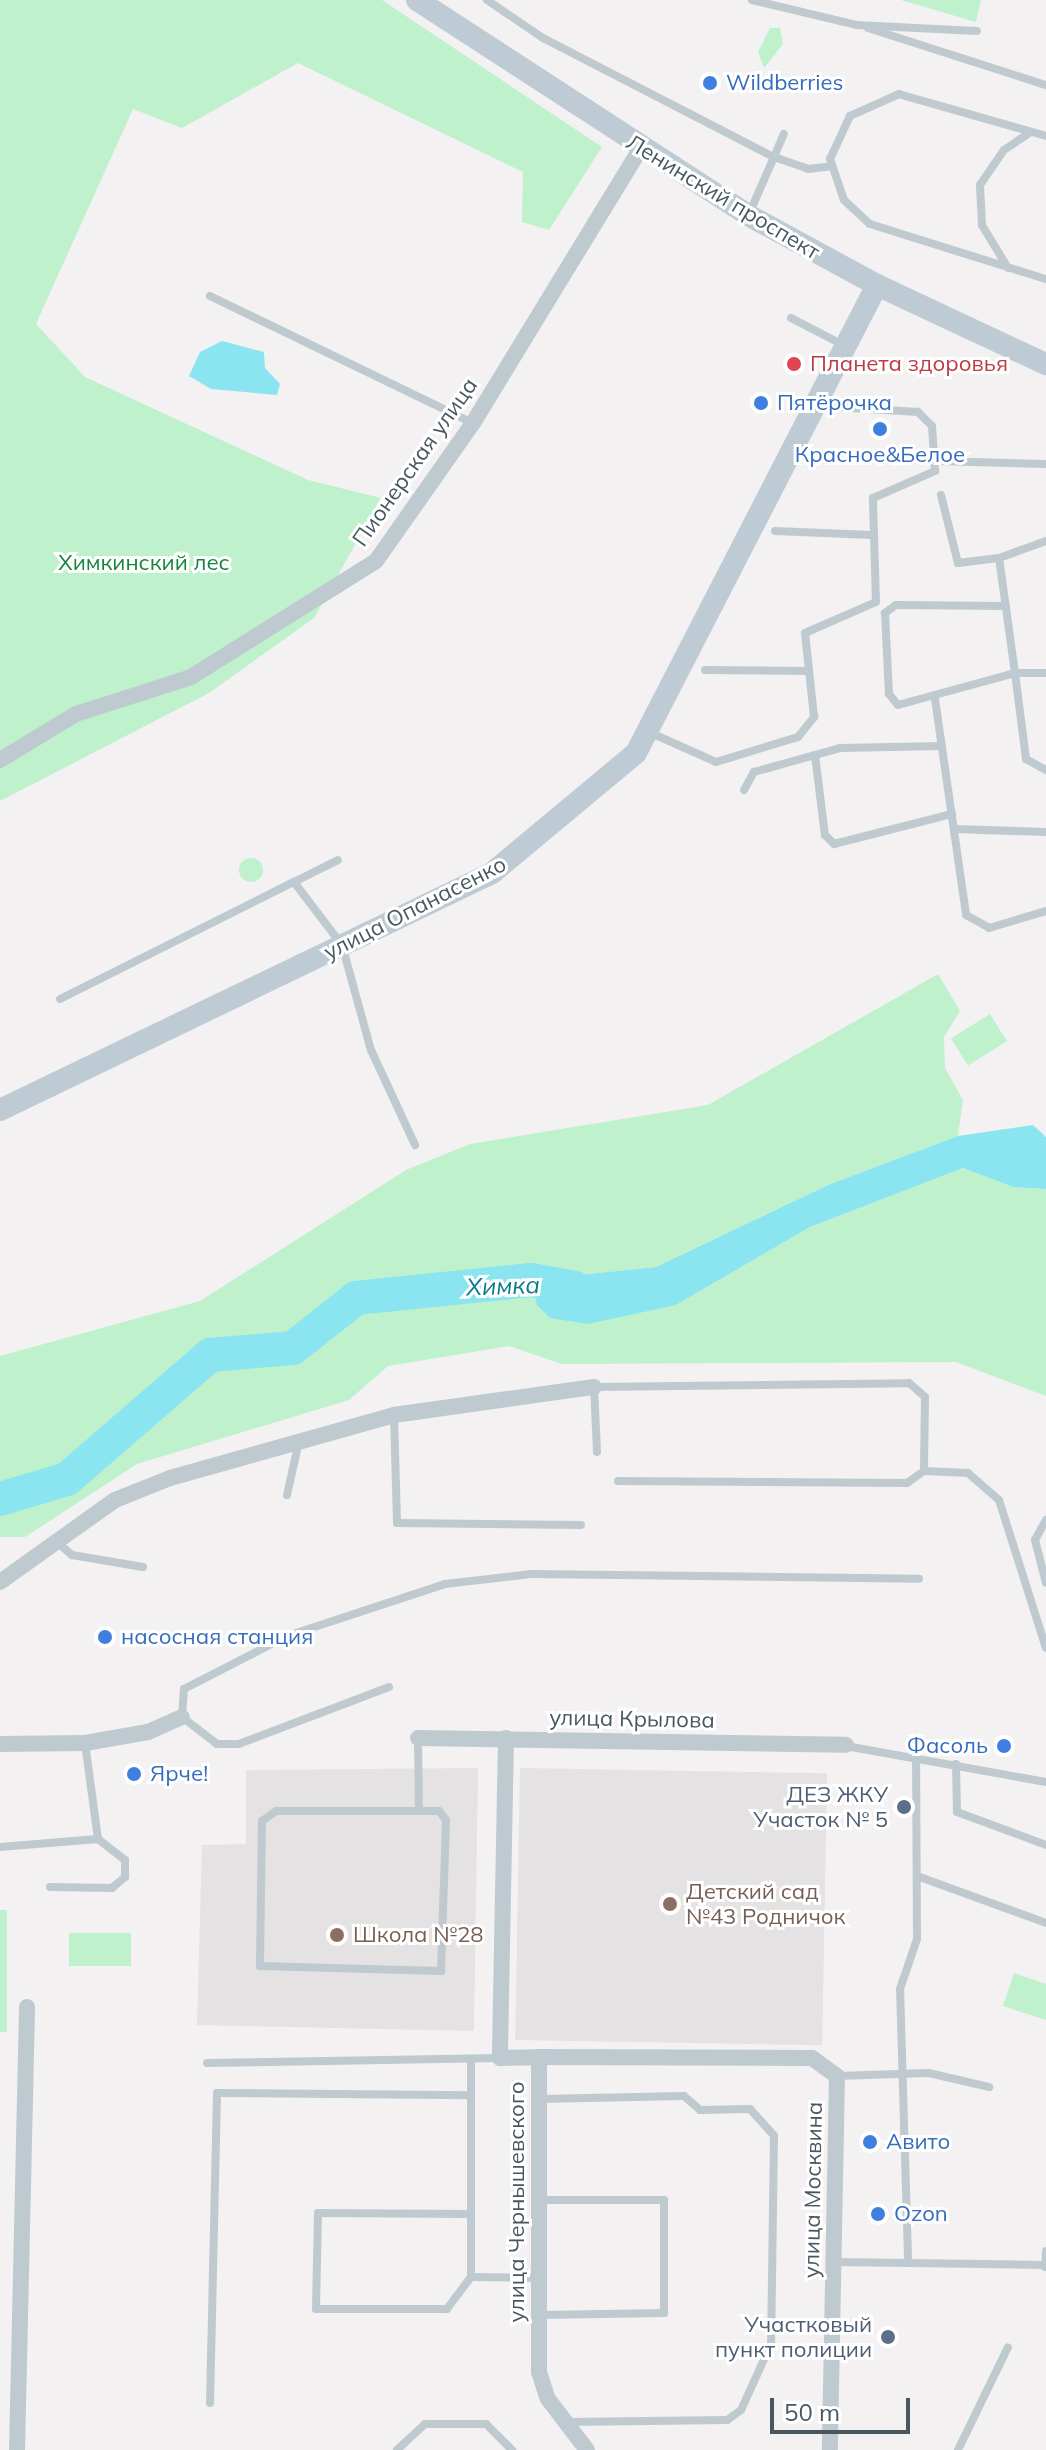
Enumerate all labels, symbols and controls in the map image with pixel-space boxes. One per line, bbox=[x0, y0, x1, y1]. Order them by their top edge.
place label: Wildberries bbox=[726, 70, 843, 96]
marker: Wildberries bbox=[701, 74, 719, 92]
street label: Ленинский проспект bbox=[622, 129, 824, 265]
place label: Планета здоровья bbox=[810, 351, 1008, 377]
marker: Планета здоровья bbox=[785, 355, 803, 373]
street label: Пионерская улица bbox=[347, 373, 483, 551]
place label: Пятёрочка bbox=[777, 390, 892, 416]
marker: Пятёрочка bbox=[752, 394, 770, 412]
marker: Красное&Белое bbox=[871, 420, 889, 438]
place label: Красное&Белое bbox=[795, 442, 965, 468]
park label: Химкинский лес bbox=[58, 550, 230, 576]
street label: улица Опанасенко bbox=[319, 851, 511, 965]
water label: Химка bbox=[466, 1270, 540, 1302]
place label: насосная станция bbox=[121, 1624, 313, 1650]
marker: насосная станция bbox=[96, 1628, 114, 1646]
street label: улица Крылова bbox=[549, 1704, 715, 1734]
place label: Фасоль bbox=[907, 1733, 988, 1759]
marker: Фасоль bbox=[995, 1737, 1013, 1755]
place label: Ярче! bbox=[150, 1761, 208, 1787]
marker: Ярче! bbox=[125, 1765, 143, 1783]
place label: ДЕЗ ЖКУ Участок № 5 bbox=[753, 1781, 888, 1832]
marker: ДЕЗ ЖКУ Участок № 5 bbox=[895, 1798, 913, 1816]
place label: Детский сад №43 Родничок bbox=[686, 1878, 845, 1930]
marker: Детский сад №43 Родничок bbox=[661, 1895, 679, 1913]
place label: Школа №28 bbox=[353, 1922, 484, 1948]
marker: Школа №28 bbox=[328, 1926, 346, 1944]
street label: улица Чернышевского bbox=[504, 2082, 530, 2322]
street label: улица Москвина bbox=[798, 2102, 828, 2278]
place label: Авито bbox=[886, 2129, 950, 2155]
marker: Авито bbox=[861, 2133, 879, 2151]
place label: Ozon bbox=[894, 2201, 948, 2227]
marker: Ozon bbox=[869, 2205, 887, 2223]
place label: Участковый пункт полиции bbox=[715, 2311, 872, 2362]
marker: Участковый пункт полиции bbox=[879, 2328, 897, 2346]
scale bar bbox=[774, 2382, 914, 2432]
text: 50 m bbox=[784, 2397, 840, 2427]

